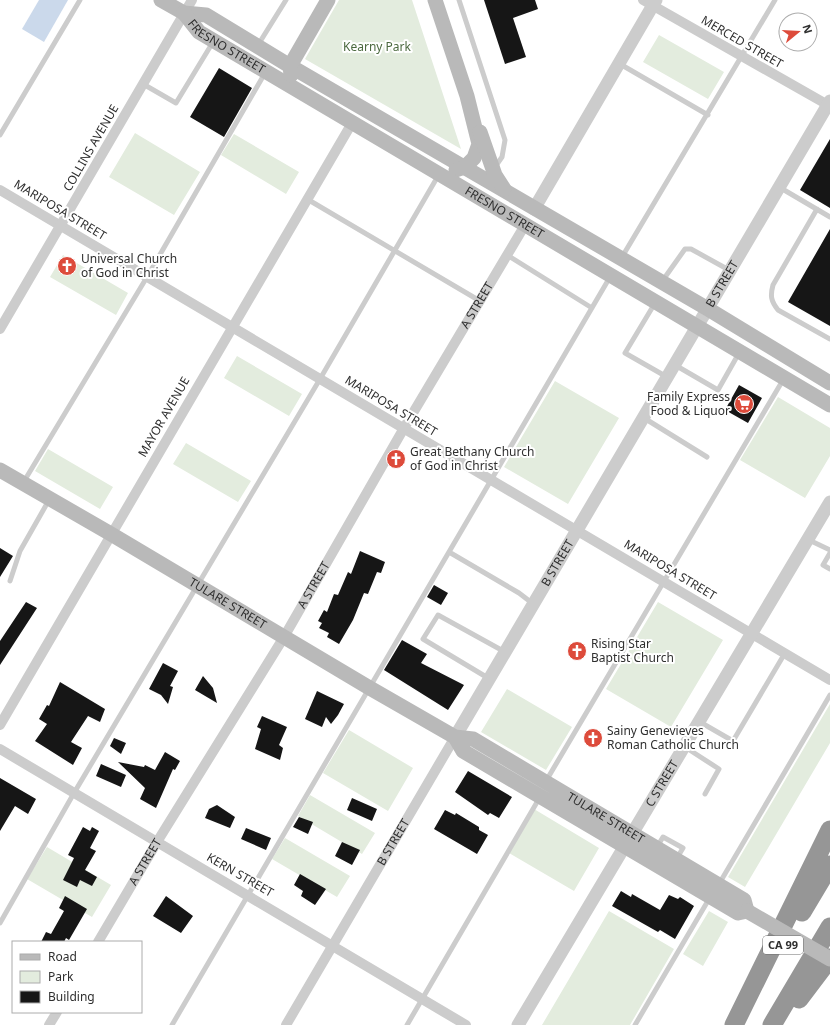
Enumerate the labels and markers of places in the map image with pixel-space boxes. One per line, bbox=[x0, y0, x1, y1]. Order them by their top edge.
place label: Universal Church of God in Christ bbox=[81, 250, 177, 281]
church icon: Universal Church of God in Christ bbox=[56, 255, 78, 277]
place label: Family Express Food & Liquor bbox=[647, 388, 730, 419]
supermarket icon: Family Express Food & Liquor bbox=[733, 393, 755, 415]
place label: Great Bethany Church of God in Christ bbox=[410, 443, 534, 474]
church icon: Great Bethany Church of God in Christ bbox=[385, 448, 407, 470]
place label: Rising Star Baptist Church bbox=[591, 635, 674, 666]
church icon: Rising Star Baptist Church bbox=[566, 640, 588, 662]
place label: Sainy Genevieves Roman Catholic Church bbox=[607, 722, 739, 753]
church icon: Sainy Genevieves Roman Catholic Church bbox=[582, 727, 604, 749]

